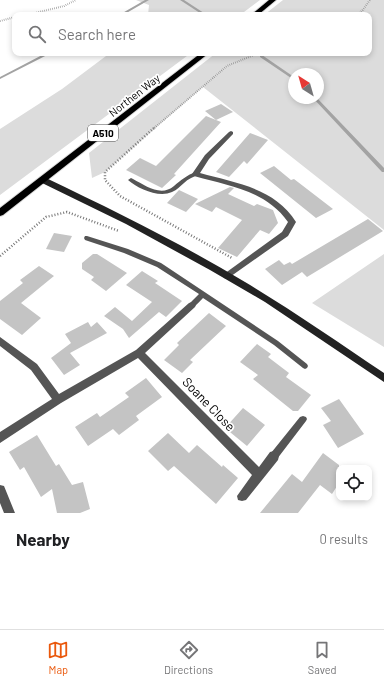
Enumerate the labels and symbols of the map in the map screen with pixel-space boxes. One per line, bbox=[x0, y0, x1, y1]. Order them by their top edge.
north arrow bbox=[288, 68, 324, 104]
street label: Northen Way bbox=[106, 71, 162, 119]
road number: A510 bbox=[88, 125, 118, 141]
street label: Soane Close bbox=[179, 374, 239, 434]

